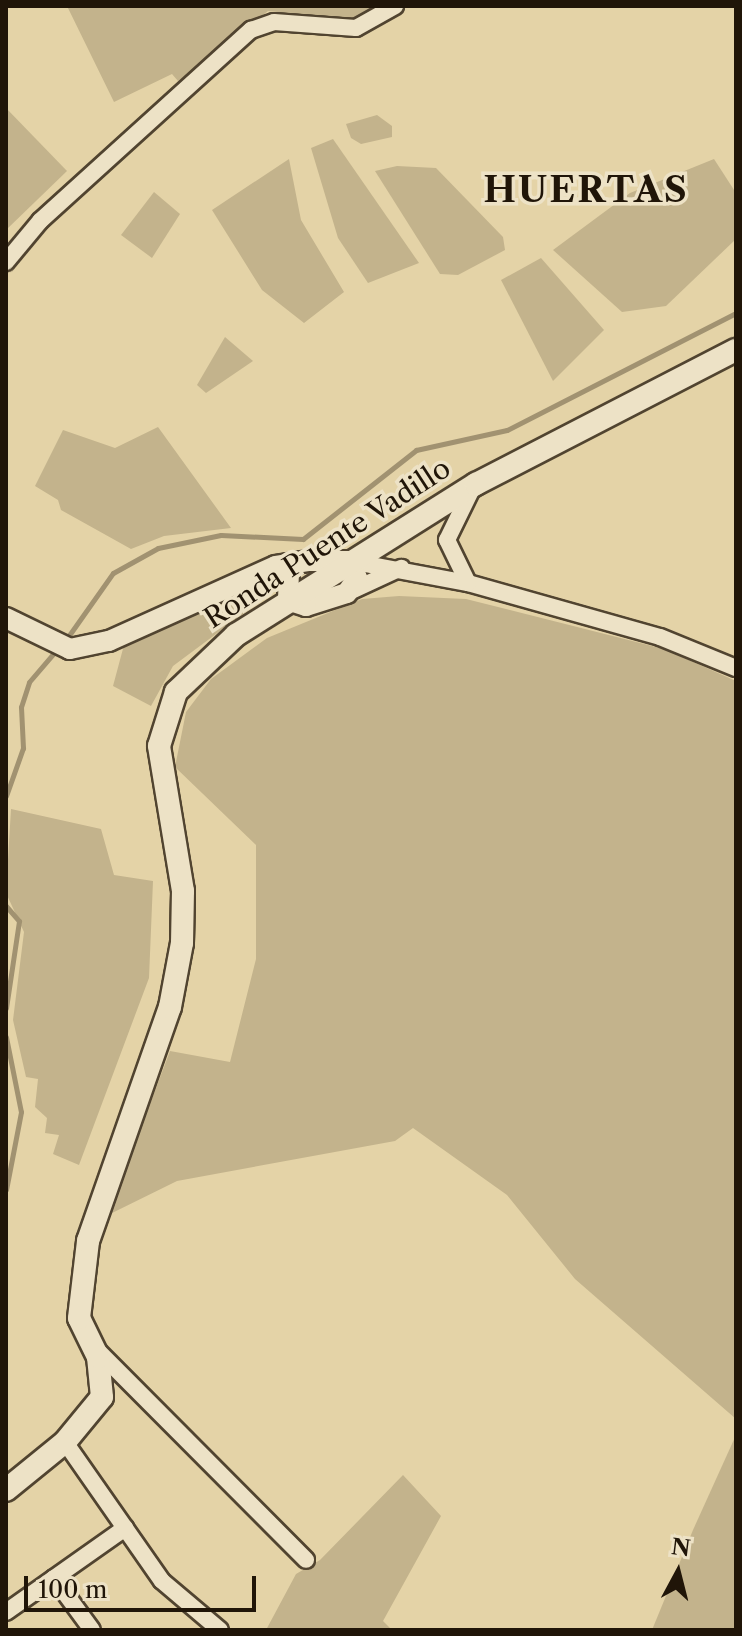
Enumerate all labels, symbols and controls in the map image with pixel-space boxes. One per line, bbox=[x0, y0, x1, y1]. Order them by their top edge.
district label: HUERTAS bbox=[483, 168, 689, 212]
street label: Ronda Puente Vadillo bbox=[197, 450, 457, 636]
north arrow bbox=[638, 1532, 718, 1612]
text: N bbox=[670, 1533, 692, 1562]
scale bar bbox=[28, 1560, 260, 1610]
text: 100 m bbox=[38, 1575, 107, 1604]

